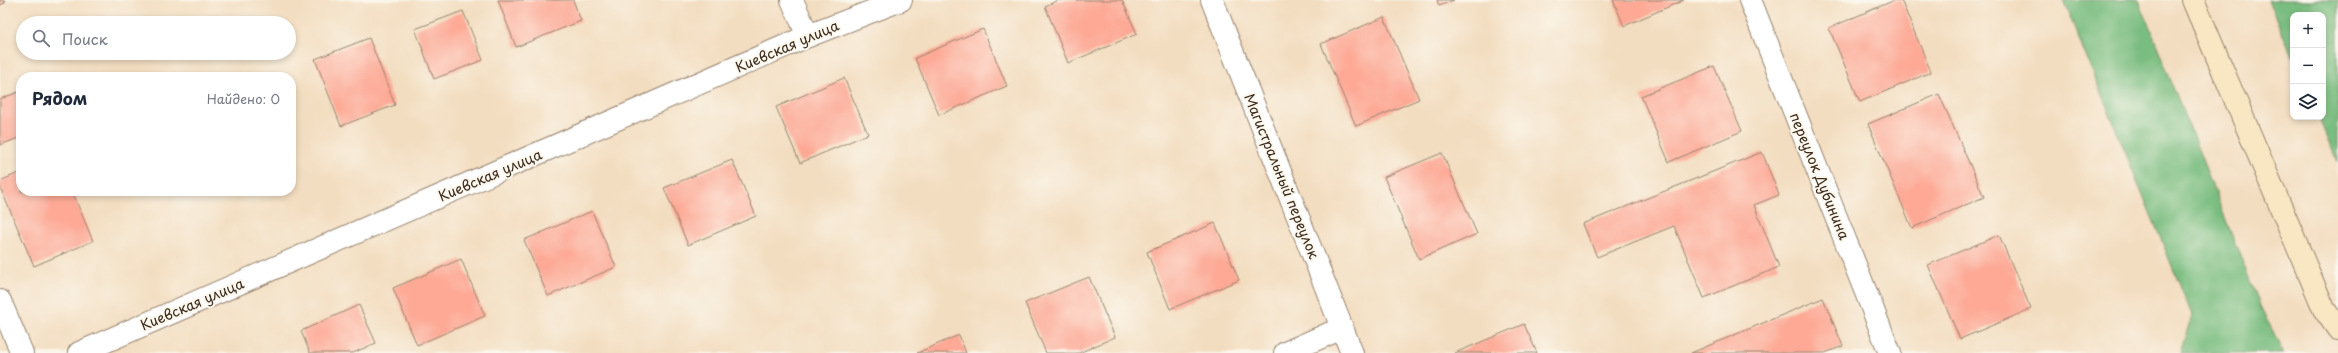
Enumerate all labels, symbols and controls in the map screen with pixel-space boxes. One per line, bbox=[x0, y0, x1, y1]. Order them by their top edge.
map controls bbox=[2290, 12, 2326, 120]
button: + bbox=[2290, 12, 2326, 48]
street label: Киевская улица bbox=[732, 15, 842, 77]
search box bbox=[16, 16, 296, 60]
icon: search bbox=[30, 27, 52, 49]
text: Поиск bbox=[62, 27, 108, 50]
button: − bbox=[2290, 48, 2326, 84]
button: layers bbox=[2290, 84, 2326, 120]
text: Рядом bbox=[32, 85, 87, 111]
text: Найдено: 0 bbox=[207, 89, 280, 108]
street label: Магистральный переулок bbox=[1239, 90, 1325, 262]
street label: переулок Дубинина bbox=[1785, 109, 1855, 243]
street label: Киевская улица bbox=[435, 144, 545, 206]
street label: Киевская улица bbox=[137, 273, 247, 335]

